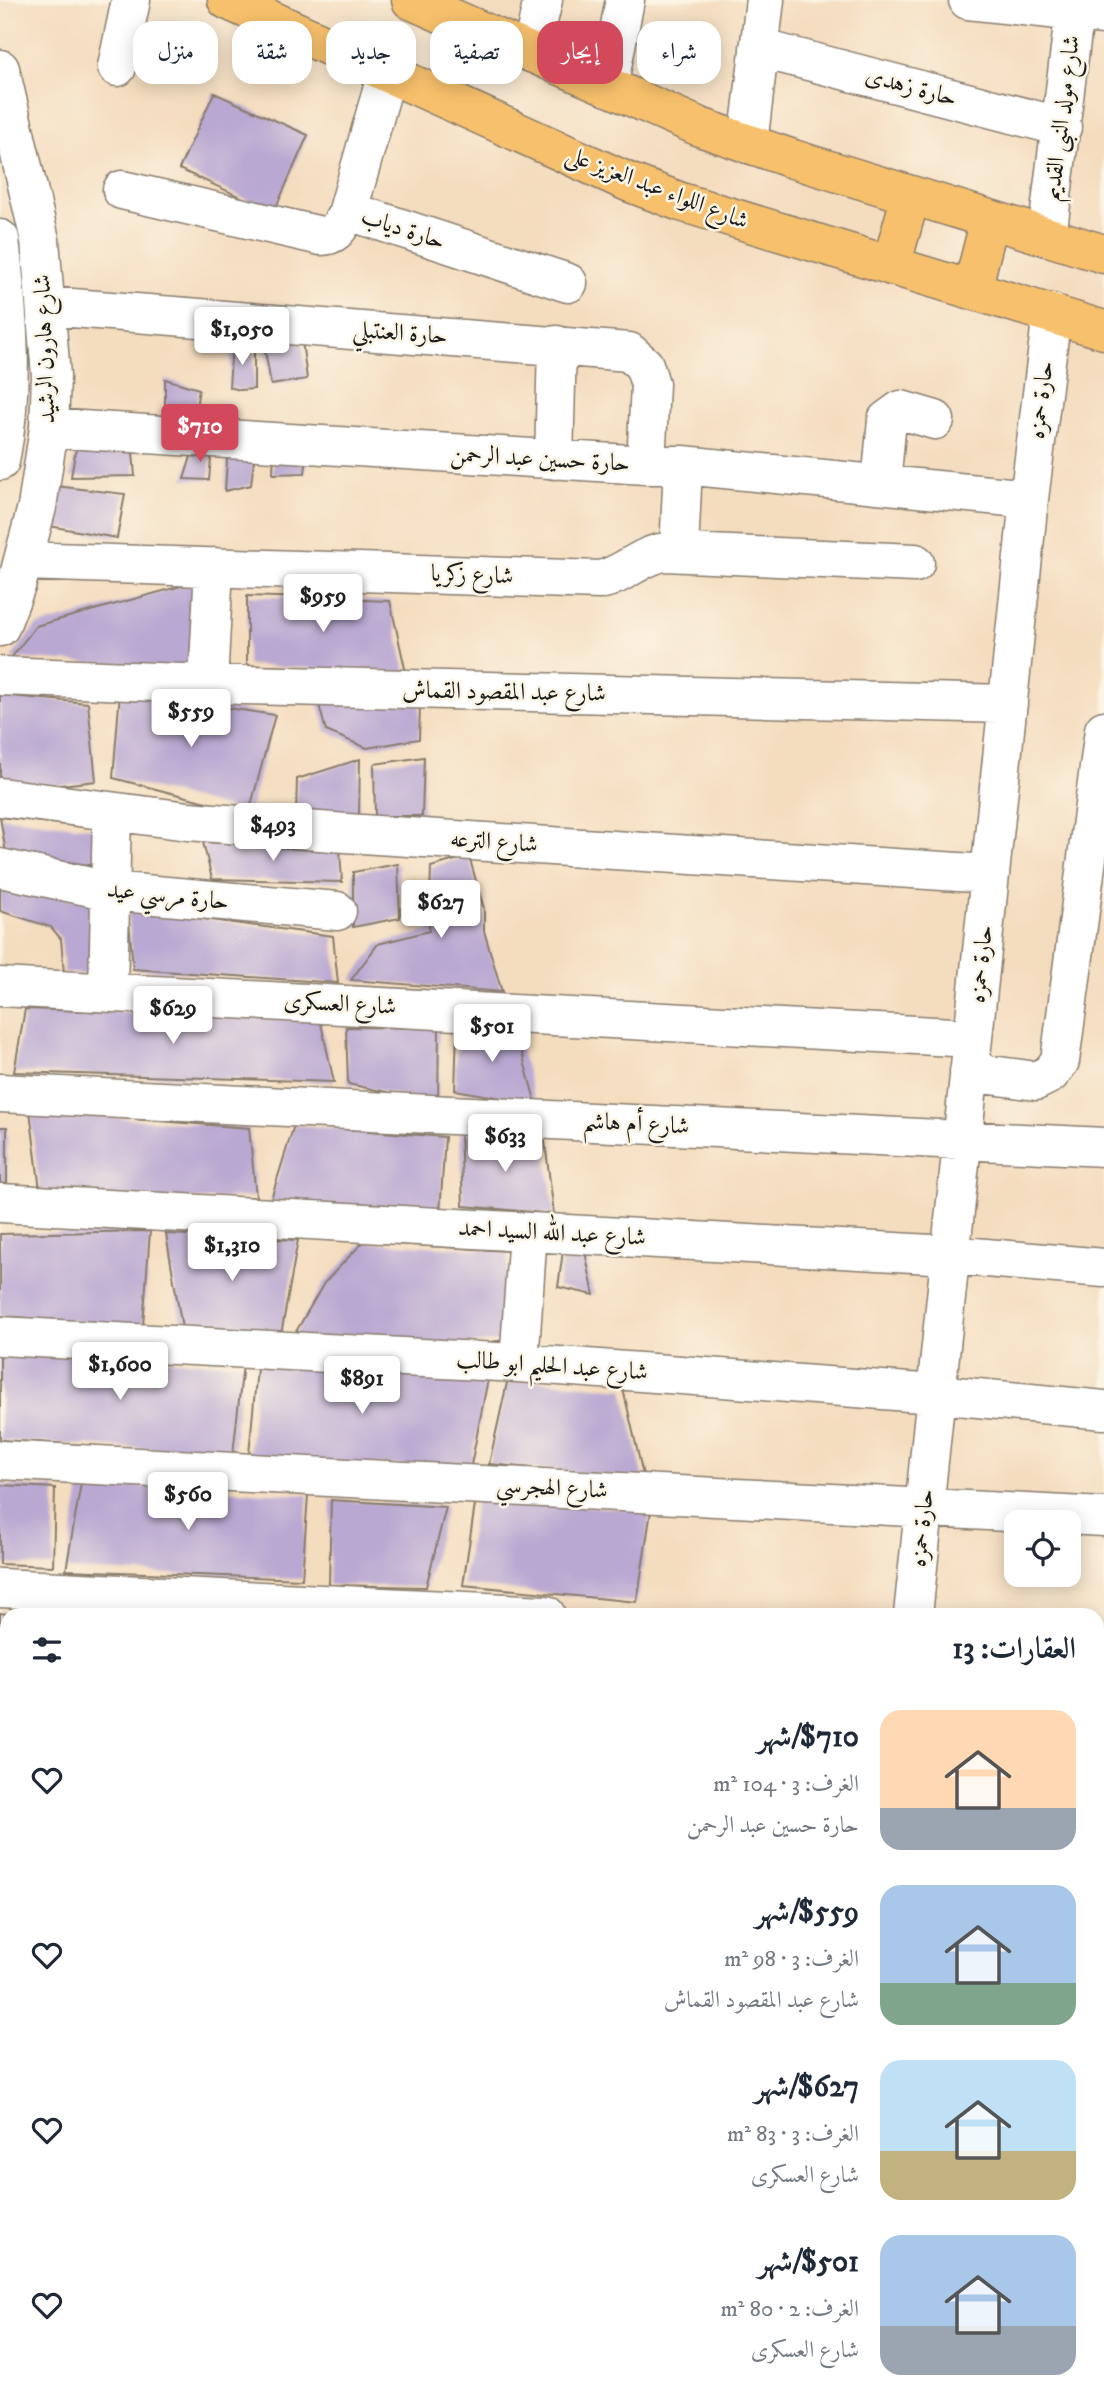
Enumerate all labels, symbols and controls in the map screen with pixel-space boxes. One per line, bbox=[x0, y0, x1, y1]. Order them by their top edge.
chip: منزل bbox=[133, 21, 218, 84]
chip: شقة bbox=[232, 21, 312, 84]
chip: جديد bbox=[326, 21, 416, 84]
chip: تصفية bbox=[430, 21, 523, 84]
chip: إيجار bbox=[537, 21, 623, 84]
chip: شراء bbox=[637, 21, 721, 84]
street label: شارع مولد النبى القديم bbox=[1037, 33, 1092, 203]
street label: حارة زهدى bbox=[862, 60, 960, 114]
street label: شارع اللواء عبد العزيز على bbox=[560, 139, 753, 240]
street label: حارة دياب bbox=[357, 201, 449, 257]
street label: شارع هارون الرشيد bbox=[27, 274, 67, 424]
pin: $1,050 bbox=[185, 308, 299, 367]
text: $1,050 bbox=[210, 315, 274, 344]
street label: حارة العنتبلي bbox=[351, 315, 449, 358]
street label: حارة حمزه bbox=[1021, 359, 1061, 441]
pin: $710 bbox=[159, 405, 241, 464]
text: $710 bbox=[177, 412, 223, 441]
street label: حارة حسين عبد الرحمن bbox=[449, 439, 631, 479]
street label: شارع زكريا bbox=[430, 559, 514, 595]
pin: $959 bbox=[282, 574, 364, 634]
text: $959 bbox=[300, 582, 346, 611]
street label: شارع عبد المقصود القماش bbox=[402, 675, 606, 713]
pin: $559 bbox=[150, 690, 232, 749]
text: $559 bbox=[168, 697, 214, 726]
pin: $493 bbox=[232, 804, 314, 863]
text: $493 bbox=[250, 811, 296, 840]
street label: شارع الترعه bbox=[449, 824, 539, 864]
street label: حارة مرسي عيد bbox=[105, 875, 231, 923]
pin: $627 bbox=[400, 880, 482, 940]
text: $627 bbox=[417, 888, 465, 917]
street label: حارة حمزه bbox=[962, 924, 1000, 1004]
pin: $629 bbox=[132, 986, 214, 1046]
street label: شارع العسكرى bbox=[283, 986, 397, 1026]
text: $629 bbox=[149, 994, 197, 1023]
pin: $501 bbox=[451, 1004, 533, 1064]
text: $501 bbox=[470, 1012, 514, 1041]
street label: شارع أم هاشم bbox=[582, 1103, 690, 1150]
pin: $633 bbox=[464, 1114, 546, 1174]
text: $633 bbox=[484, 1122, 526, 1151]
street label: شارع عبد الله السيد احمد bbox=[457, 1208, 647, 1257]
pin: $1,310 bbox=[175, 1224, 289, 1283]
text: $1,310 bbox=[204, 1231, 260, 1260]
pin: $1,600 bbox=[63, 1342, 177, 1402]
street label: شارع عبد الحليم ابو طالب bbox=[455, 1344, 649, 1396]
text: $1,600 bbox=[88, 1350, 152, 1379]
pin: $891 bbox=[321, 1356, 403, 1416]
text: $891 bbox=[340, 1364, 384, 1393]
street label: شارع الهجرسي bbox=[495, 1470, 609, 1512]
pin: $560 bbox=[147, 1472, 229, 1532]
text: $560 bbox=[164, 1480, 212, 1509]
street label: حارة حمزه bbox=[903, 1488, 941, 1568]
map controls bbox=[1004, 1510, 1081, 1587]
button: locate bbox=[1004, 1510, 1081, 1587]
icon: filters bbox=[28, 1631, 66, 1669]
text: العقارات: 13 bbox=[952, 1631, 1076, 1668]
text: $710/شهر bbox=[757, 1719, 859, 1756]
icon: home bbox=[936, 1738, 1020, 1822]
icon: heart bbox=[28, 1761, 66, 1799]
text: الغرف: 3 · 104 m² bbox=[713, 1770, 859, 1799]
text: حارة حسين عبد الرحمن bbox=[687, 1811, 859, 1840]
text: $559/شهر bbox=[755, 1894, 859, 1931]
icon: home bbox=[936, 1913, 1020, 1997]
icon: heart bbox=[28, 1936, 66, 1974]
text: الغرف: 3 · 98 m² bbox=[724, 1945, 859, 1974]
text: شارع عبد المقصود القماش bbox=[664, 1986, 859, 2015]
text: $627/شهر bbox=[755, 2069, 859, 2106]
icon: home bbox=[936, 2088, 1020, 2172]
icon: heart bbox=[28, 2111, 66, 2149]
text: الغرف: 3 · 83 m² bbox=[727, 2120, 859, 2149]
text: شارع العسكرى bbox=[751, 2161, 859, 2190]
text: $501/شهر bbox=[758, 2244, 859, 2281]
icon: home bbox=[936, 2263, 1020, 2347]
icon: heart bbox=[28, 2286, 66, 2324]
text: الغرف: 2 · 80 m² bbox=[721, 2295, 859, 2324]
text: شارع العسكرى bbox=[751, 2336, 859, 2365]

